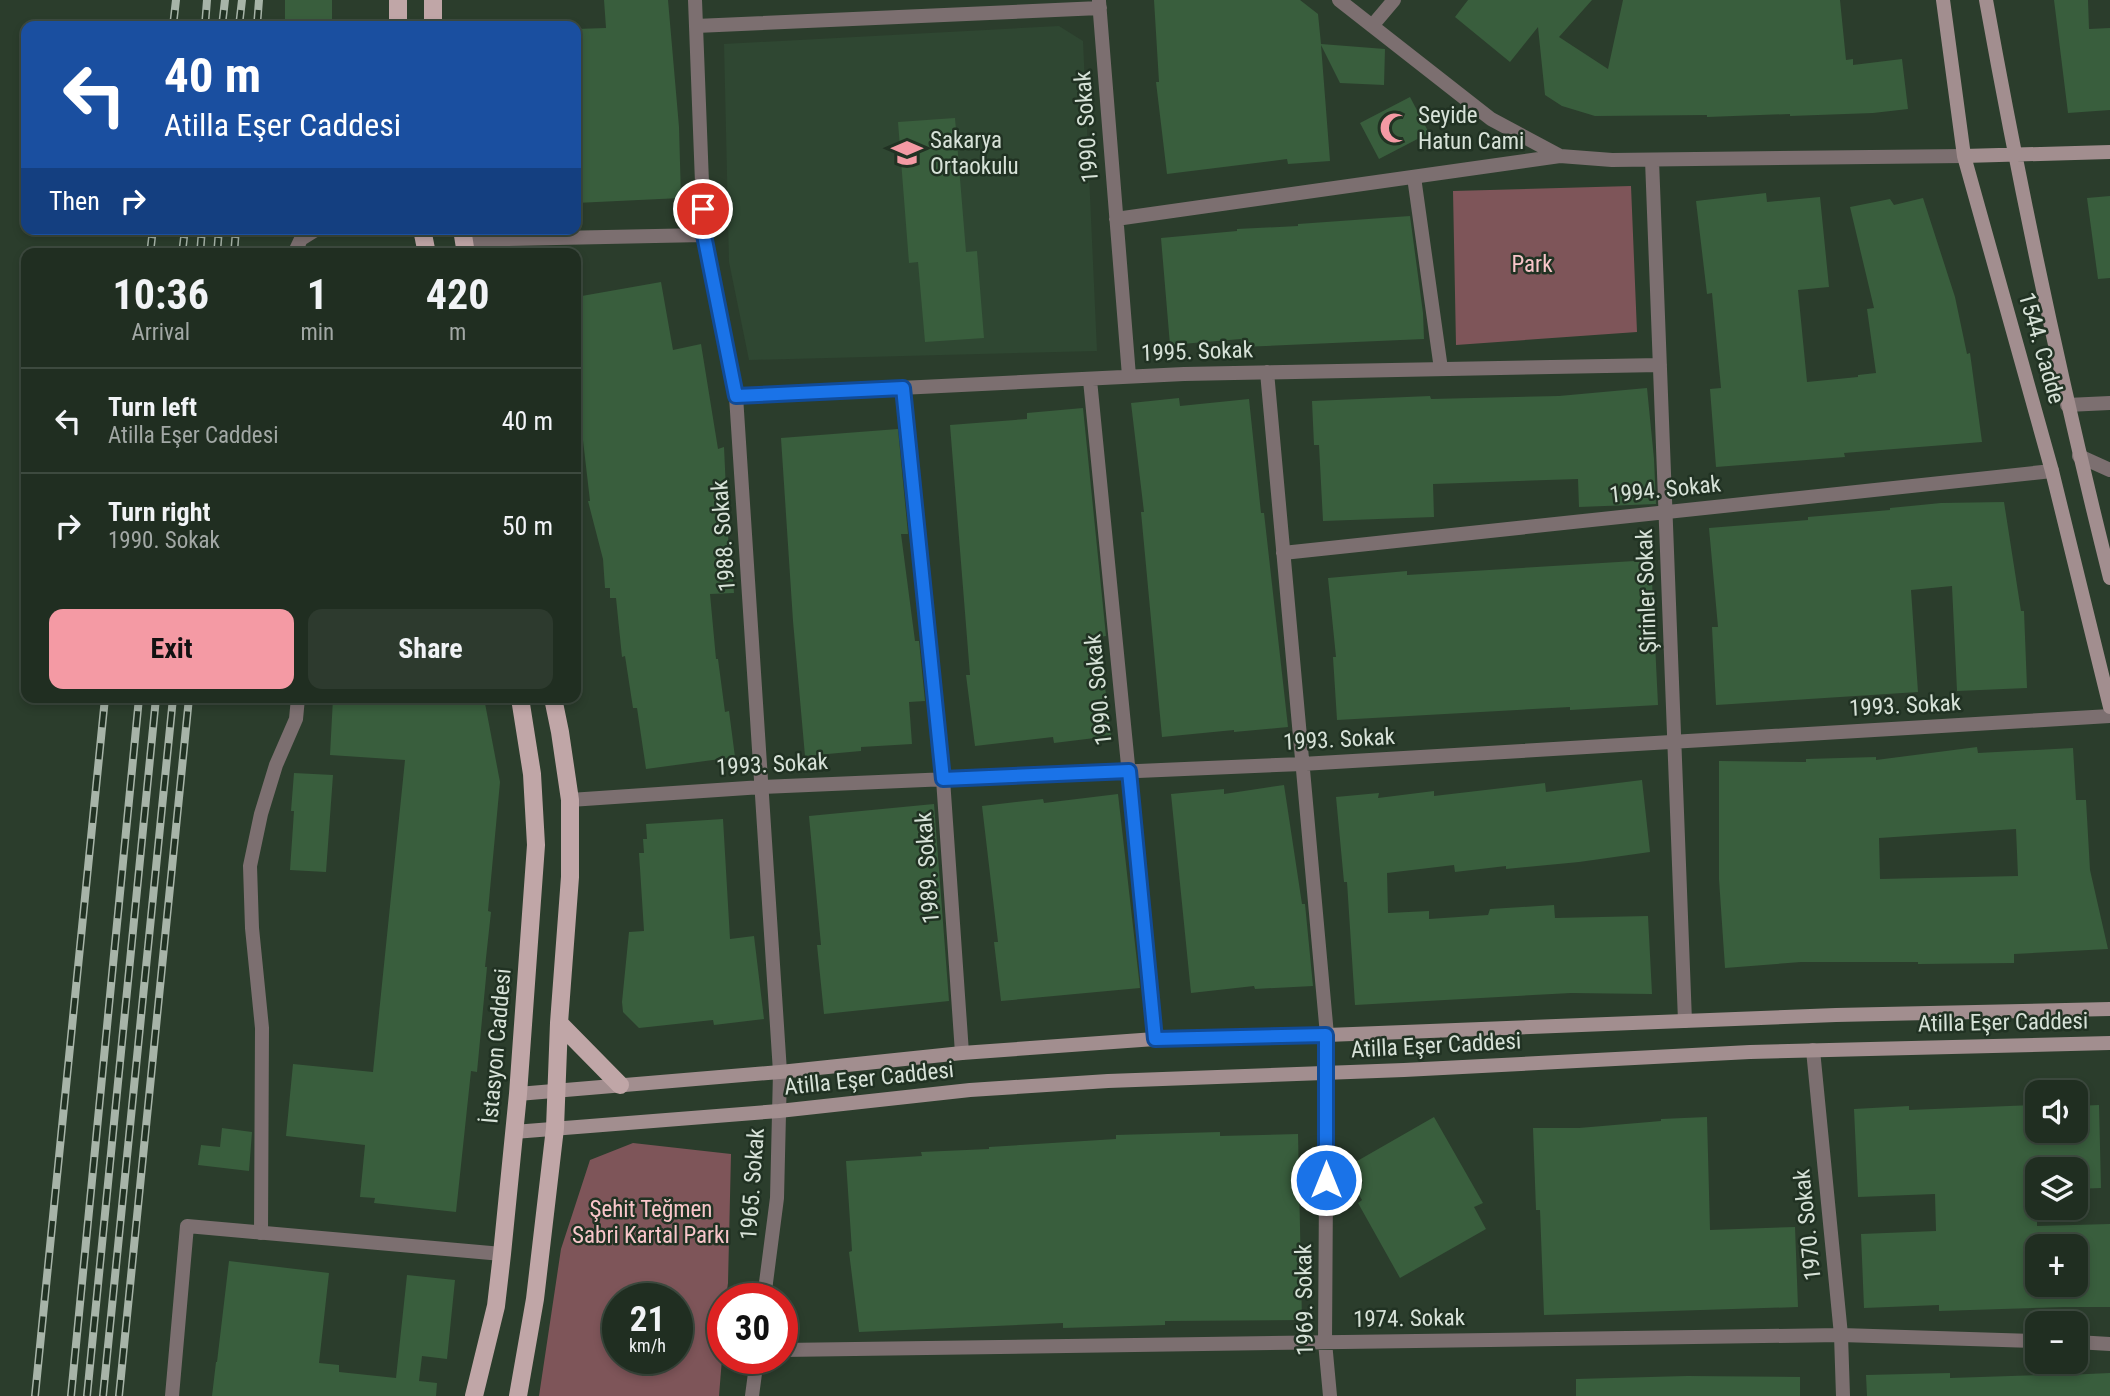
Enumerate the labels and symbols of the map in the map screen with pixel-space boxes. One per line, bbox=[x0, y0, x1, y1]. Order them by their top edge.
street label: 1990. Sokak bbox=[1069, 70, 1104, 184]
place label: Seyide Hatun Cami bbox=[1418, 102, 1524, 155]
mosque icon: Seyide Hatun Cami bbox=[1378, 111, 1412, 145]
place label: Sakarya Ortaokulu bbox=[930, 127, 1019, 180]
school or university icon: Sakarya Ortaokulu bbox=[890, 136, 924, 170]
pin bbox=[673, 179, 733, 239]
park label: Park bbox=[1511, 251, 1553, 278]
street label: 1544. Cadde bbox=[2013, 289, 2070, 407]
street label: 1995. Sokak bbox=[1141, 336, 1254, 367]
street label: 1994. Sokak bbox=[1608, 470, 1723, 509]
street label: 1988. Sokak bbox=[706, 479, 741, 593]
street label: Şirinler Sokak bbox=[1631, 528, 1662, 654]
street label: 1990. Sokak bbox=[1079, 632, 1118, 747]
street label: 1993. Sokak bbox=[1848, 689, 1962, 722]
street label: 1993. Sokak bbox=[1282, 723, 1396, 756]
street label: 1993. Sokak bbox=[715, 748, 829, 781]
street label: 1989. Sokak bbox=[910, 811, 945, 925]
street label: İstasyon Caddesi bbox=[476, 967, 517, 1125]
street label: Atilla Eşer Caddesi bbox=[1918, 1008, 2088, 1037]
street label: Atilla Eşer Caddesi bbox=[1350, 1028, 1522, 1063]
street label: Atilla Eşer Caddesi bbox=[783, 1056, 955, 1101]
street label: 1965. Sokak bbox=[735, 1127, 770, 1241]
position arrow bbox=[1289, 1143, 1363, 1217]
street label: 1970. Sokak bbox=[1788, 1167, 1827, 1282]
park label: Şehit Teğmen Sabri Kartal Parkı bbox=[572, 1196, 730, 1249]
street label: 1969. Sokak bbox=[1290, 1243, 1319, 1356]
speed limit sign: 30 bbox=[707, 1283, 798, 1374]
street label: 1974. Sokak bbox=[1353, 1304, 1466, 1333]

